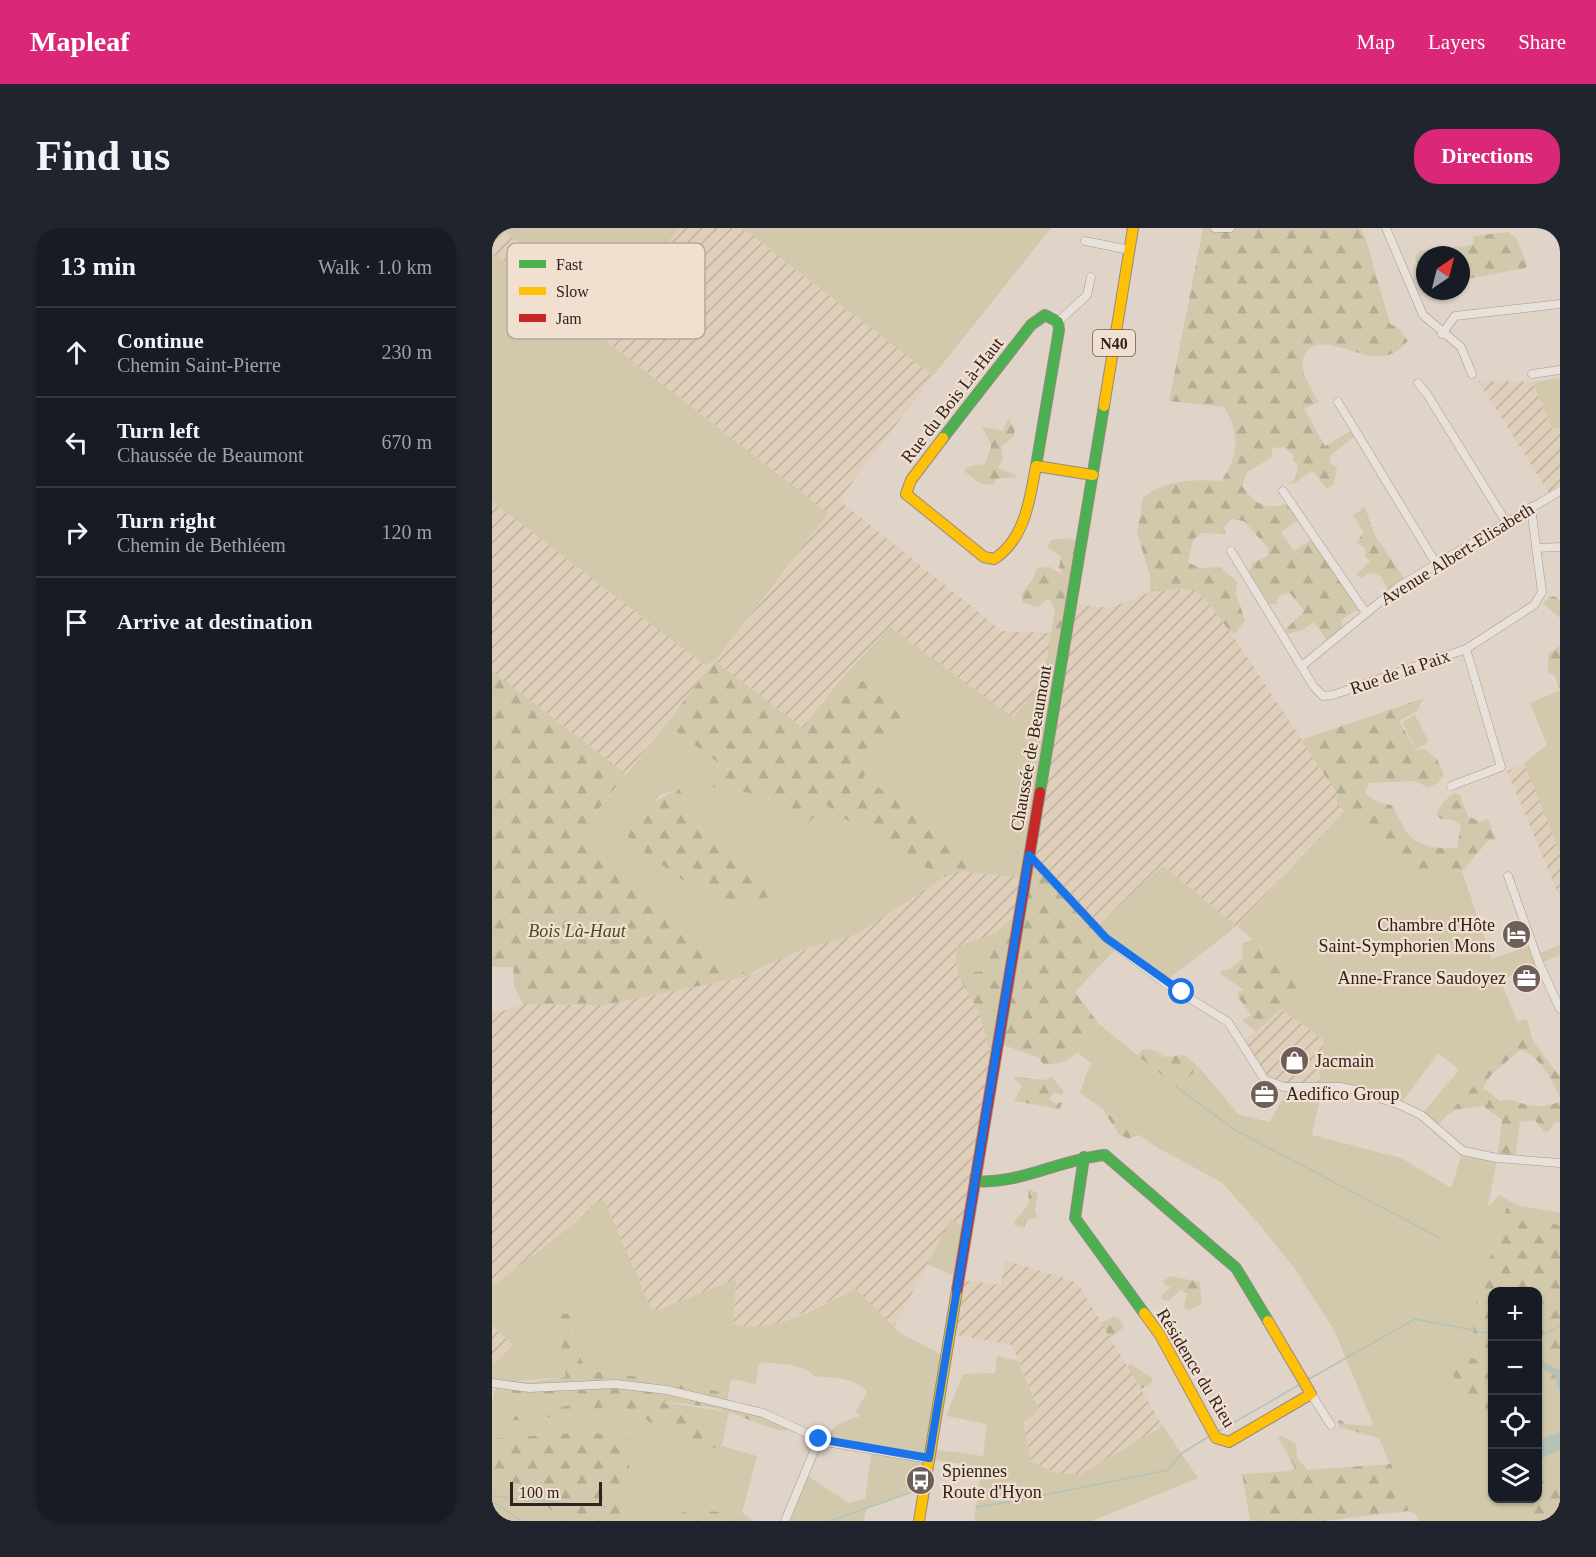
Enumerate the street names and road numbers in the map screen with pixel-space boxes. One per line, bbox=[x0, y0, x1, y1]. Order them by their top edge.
road number: N40 bbox=[1093, 330, 1135, 356]
street label: Rue du Bois Là-Haut bbox=[897, 333, 1007, 467]
street label: Avenue Albert-Elisabeth bbox=[1377, 499, 1537, 609]
street label: Rue de la Paix bbox=[1347, 646, 1453, 698]
street label: Chaussée de Beaumont bbox=[1007, 664, 1055, 832]
street label: Résidence du Rieu bbox=[1153, 1305, 1239, 1431]

